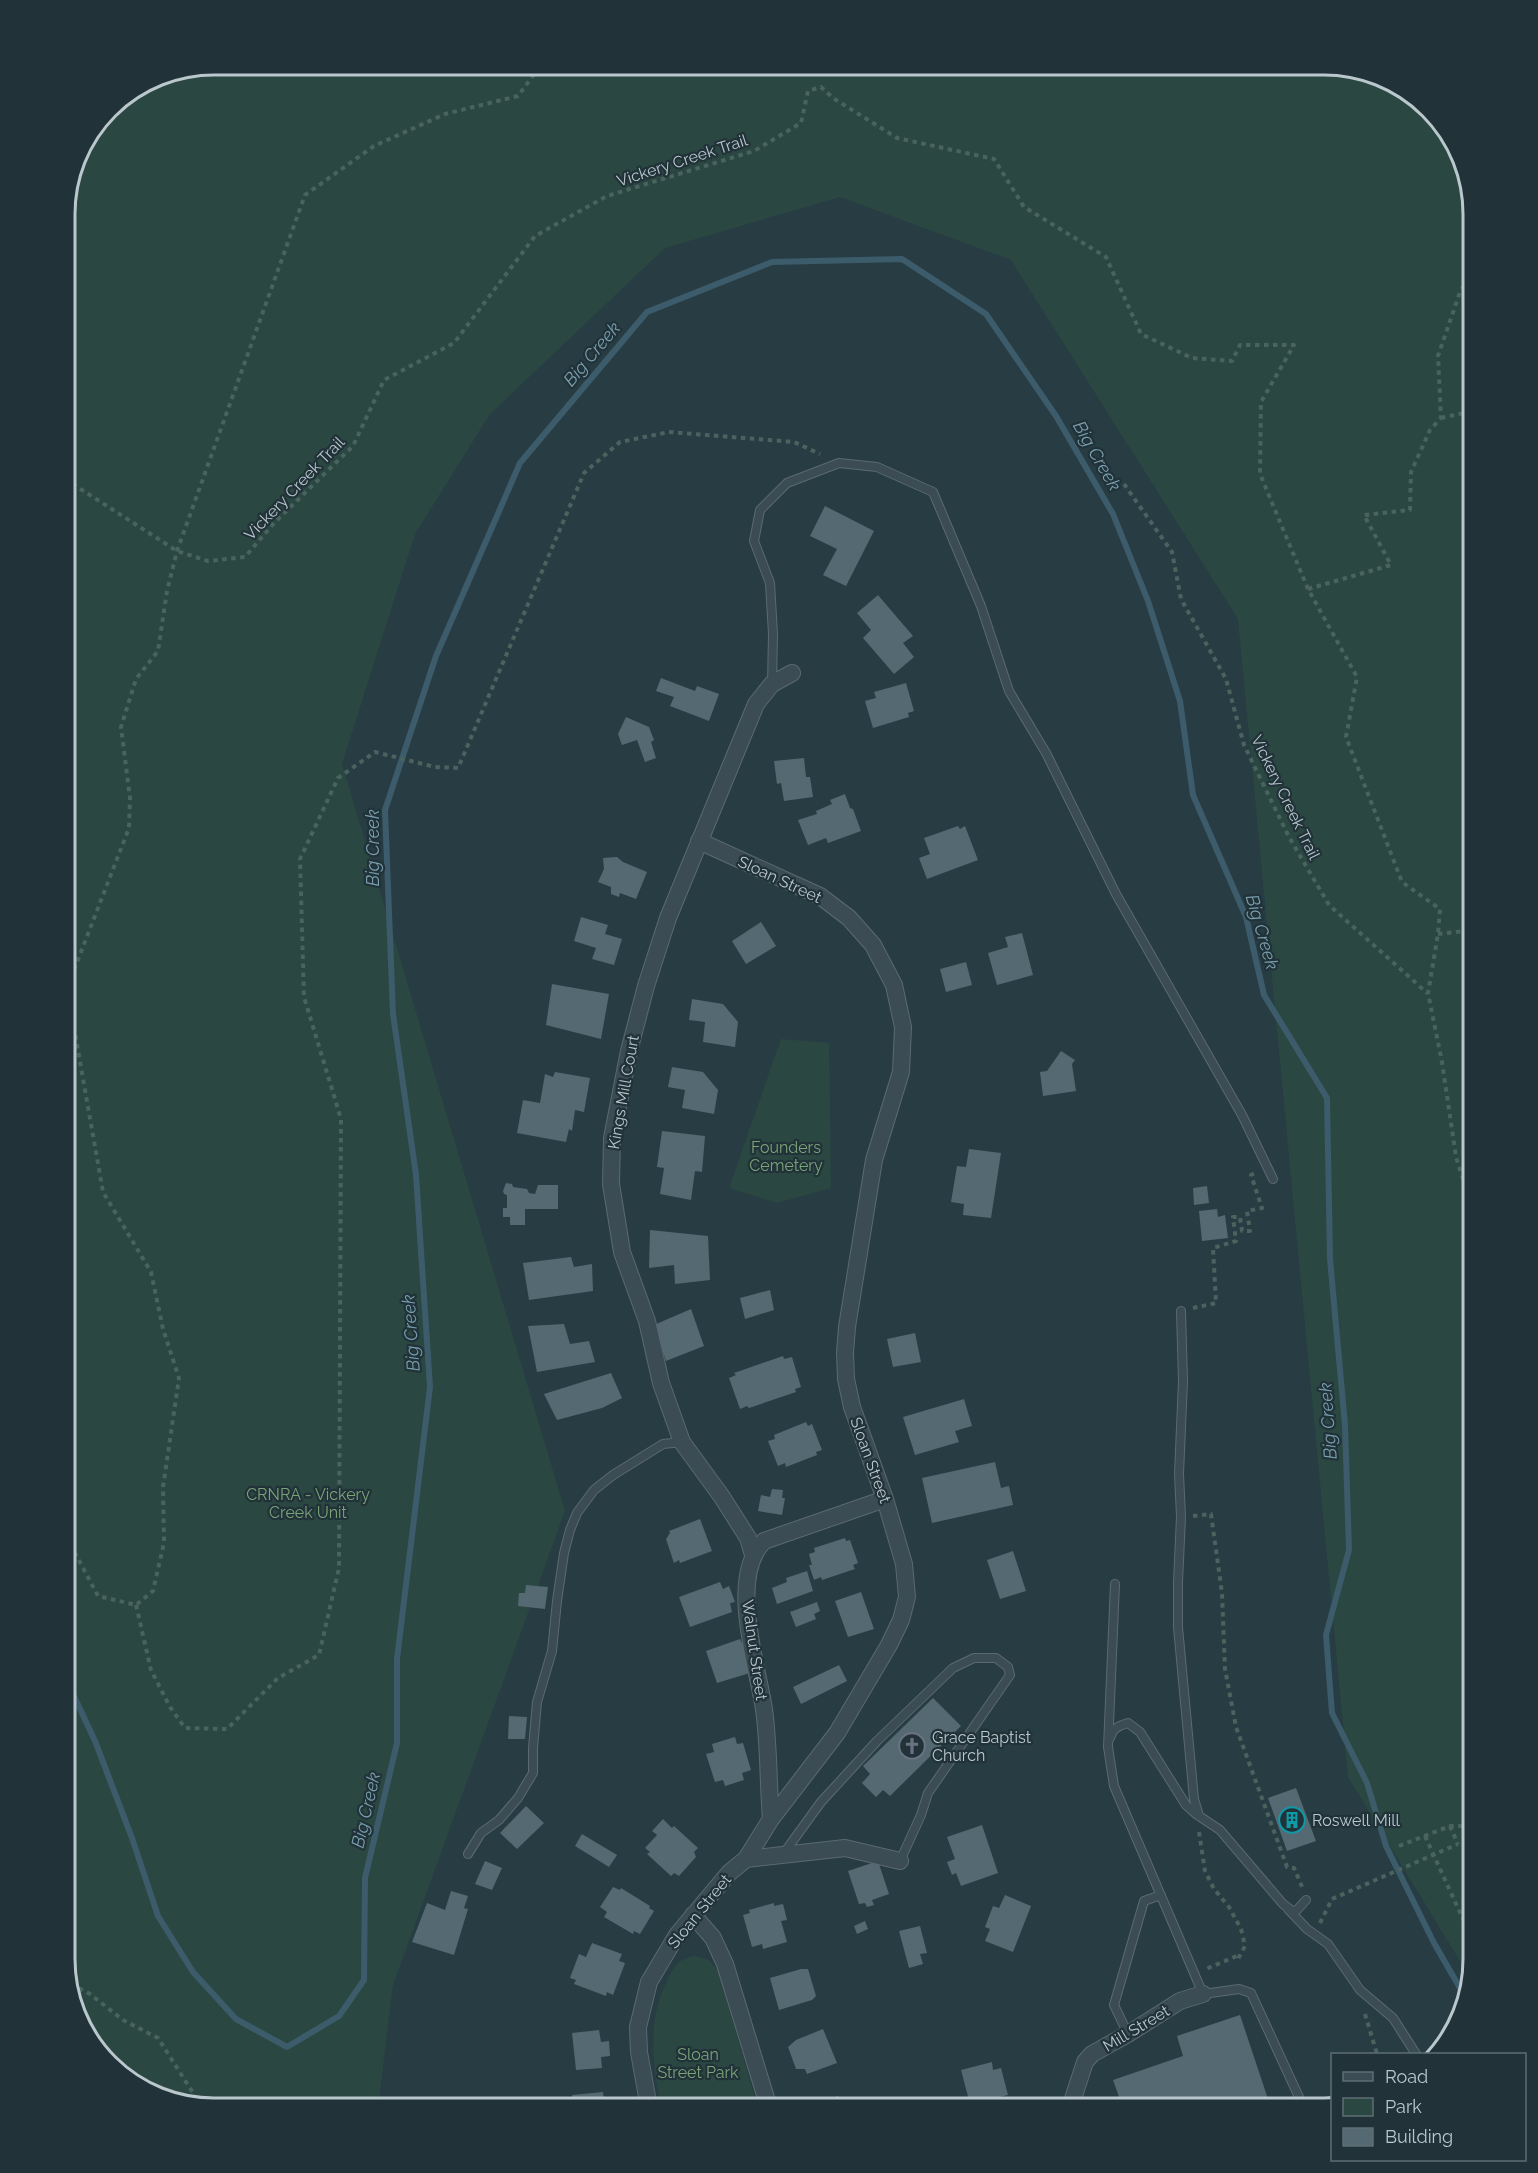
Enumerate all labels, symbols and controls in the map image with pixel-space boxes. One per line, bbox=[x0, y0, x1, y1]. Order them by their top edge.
street label: Vickery Creek Trail bbox=[614, 130, 750, 191]
water label: Big Creek bbox=[559, 317, 625, 390]
water label: Big Creek bbox=[1069, 417, 1126, 495]
street label: Vickery Creek Trail bbox=[240, 432, 349, 544]
street label: Vickery Creek Trail bbox=[1247, 732, 1324, 863]
water label: Big Creek bbox=[362, 809, 383, 887]
street label: Sloan Street bbox=[735, 852, 825, 907]
water label: Big Creek bbox=[1242, 892, 1283, 972]
street label: Kings Mill Court bbox=[604, 1033, 643, 1151]
park label: Founders Cemetery bbox=[749, 1138, 823, 1175]
water label: Big Creek bbox=[397, 1293, 424, 1372]
water label: Big Creek bbox=[1314, 1381, 1341, 1460]
street label: Sloan Street bbox=[846, 1415, 895, 1506]
park label: CRNRA - Vickery Creek Unit bbox=[246, 1485, 370, 1522]
street label: Walnut Street bbox=[738, 1598, 771, 1702]
place label: Grace Baptist Church bbox=[932, 1728, 1032, 1765]
church icon: Grace Baptist Church bbox=[897, 1731, 927, 1761]
water label: Big Creek bbox=[347, 1770, 384, 1850]
building icon: Roswell Mill bbox=[1277, 1805, 1307, 1835]
place label: Roswell Mill bbox=[1312, 1811, 1401, 1830]
street label: Sloan Street bbox=[664, 1870, 736, 1952]
street label: Mill Street bbox=[1100, 2001, 1173, 2056]
park label: Sloan Street Park bbox=[657, 2045, 739, 2082]
legend bbox=[1331, 2053, 1526, 2161]
text: Road bbox=[1385, 2066, 1428, 2087]
text: Park bbox=[1385, 2096, 1422, 2117]
text: Building bbox=[1385, 2126, 1453, 2147]

